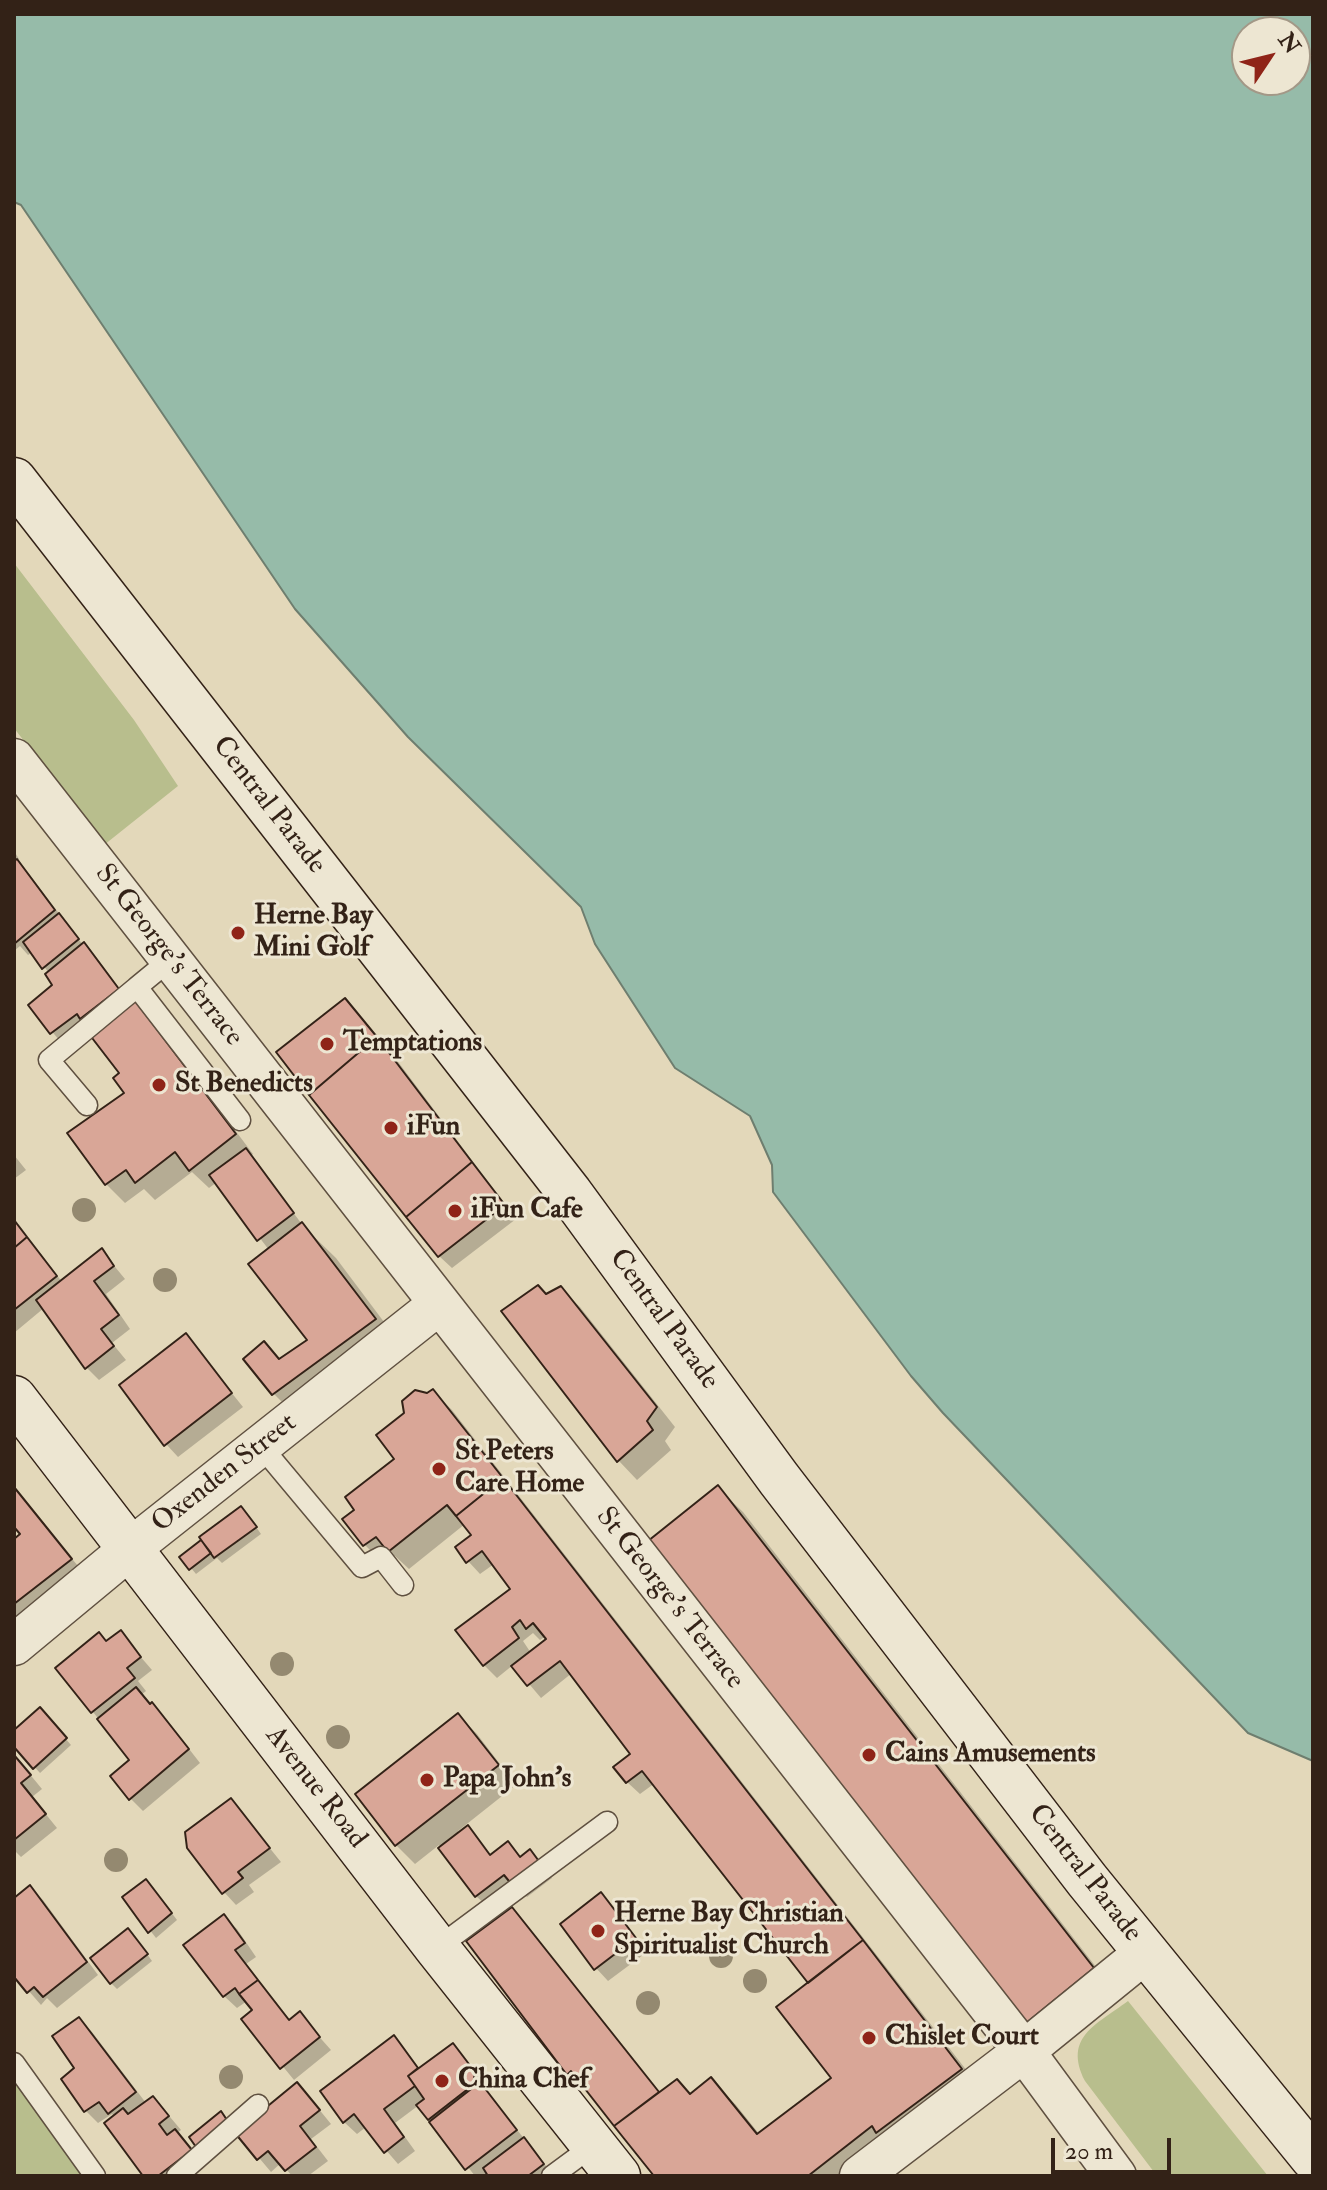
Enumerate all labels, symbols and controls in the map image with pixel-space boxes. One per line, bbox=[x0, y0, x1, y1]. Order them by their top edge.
north arrow bbox=[1231, 16, 1311, 96]
text: N bbox=[1272, 27, 1306, 59]
street label: Central Parade bbox=[204, 731, 332, 881]
street label: St George's Terrace bbox=[87, 858, 249, 1054]
place label: Herne Bay Mini Golf bbox=[254, 900, 373, 966]
marker: Herne Bay Mini Golf bbox=[229, 924, 247, 942]
place label: Temptations bbox=[343, 1027, 482, 1061]
marker: Temptations bbox=[318, 1035, 336, 1053]
place label: St Benedicts bbox=[175, 1068, 313, 1102]
marker: St Benedicts bbox=[150, 1076, 168, 1094]
place label: iFun bbox=[407, 1111, 460, 1145]
marker: iFun bbox=[382, 1119, 400, 1137]
place label: iFun Cafe bbox=[471, 1194, 583, 1228]
marker: iFun Cafe bbox=[446, 1202, 464, 1220]
street label: Central Parade bbox=[601, 1243, 725, 1397]
street label: Oxenden Street bbox=[146, 1407, 304, 1541]
place label: St Peters Care Home bbox=[455, 1436, 584, 1502]
marker: St Peters Care Home bbox=[430, 1460, 448, 1478]
street label: St George's Terrace bbox=[588, 1501, 750, 1697]
street label: Avenue Road bbox=[257, 1720, 373, 1856]
place label: Cains Amusements bbox=[885, 1738, 1096, 1772]
marker: Cains Amusements bbox=[860, 1746, 878, 1764]
place label: Papa John's bbox=[443, 1763, 571, 1797]
marker: Papa John's bbox=[418, 1771, 436, 1789]
street label: Central Parade bbox=[1020, 1799, 1148, 1949]
place label: Herne Bay Christian Spiritualist Church bbox=[614, 1898, 844, 1964]
marker: Herne Bay Christian Spiritualist Church bbox=[589, 1922, 607, 1940]
place label: Chislet Court bbox=[885, 2021, 1039, 2055]
marker: Chislet Court bbox=[860, 2029, 878, 2047]
place label: China Chef bbox=[458, 2064, 588, 2098]
marker: China Chef bbox=[433, 2072, 451, 2090]
scale bar bbox=[1055, 2122, 1175, 2172]
text: 20 m bbox=[1065, 2136, 1113, 2167]

